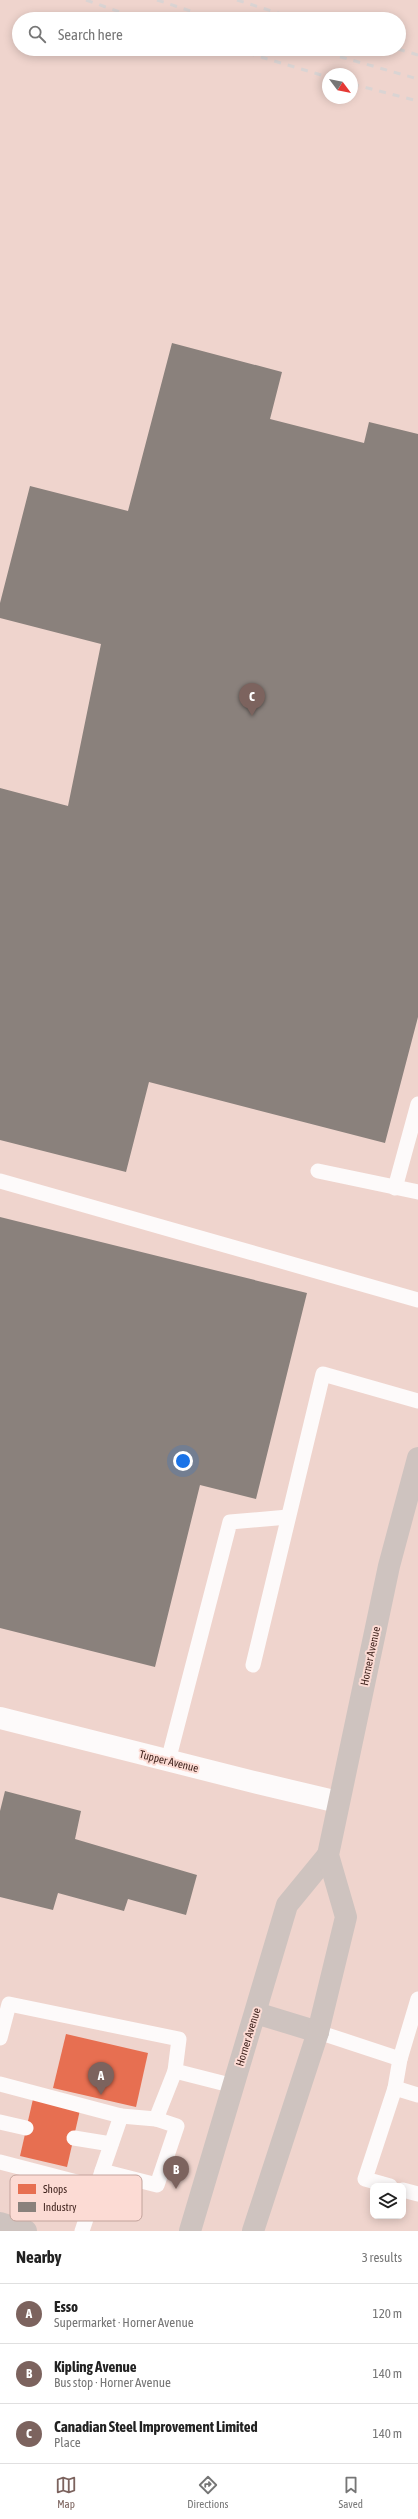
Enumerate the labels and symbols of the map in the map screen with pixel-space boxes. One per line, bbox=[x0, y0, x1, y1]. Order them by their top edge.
north arrow bbox=[322, 68, 358, 104]
pin: C bbox=[239, 683, 265, 716]
your location bbox=[173, 1451, 193, 1471]
street label: Horner Avenue bbox=[358, 1625, 382, 1687]
street label: Tupper Avenue bbox=[138, 1748, 200, 1774]
street label: Horner Avenue bbox=[233, 2006, 263, 2068]
pin: A bbox=[88, 2062, 114, 2095]
pin: B bbox=[163, 2156, 189, 2189]
legend bbox=[10, 2175, 142, 2221]
text: Shops bbox=[43, 2183, 67, 2195]
text: Industry bbox=[43, 2201, 77, 2213]

